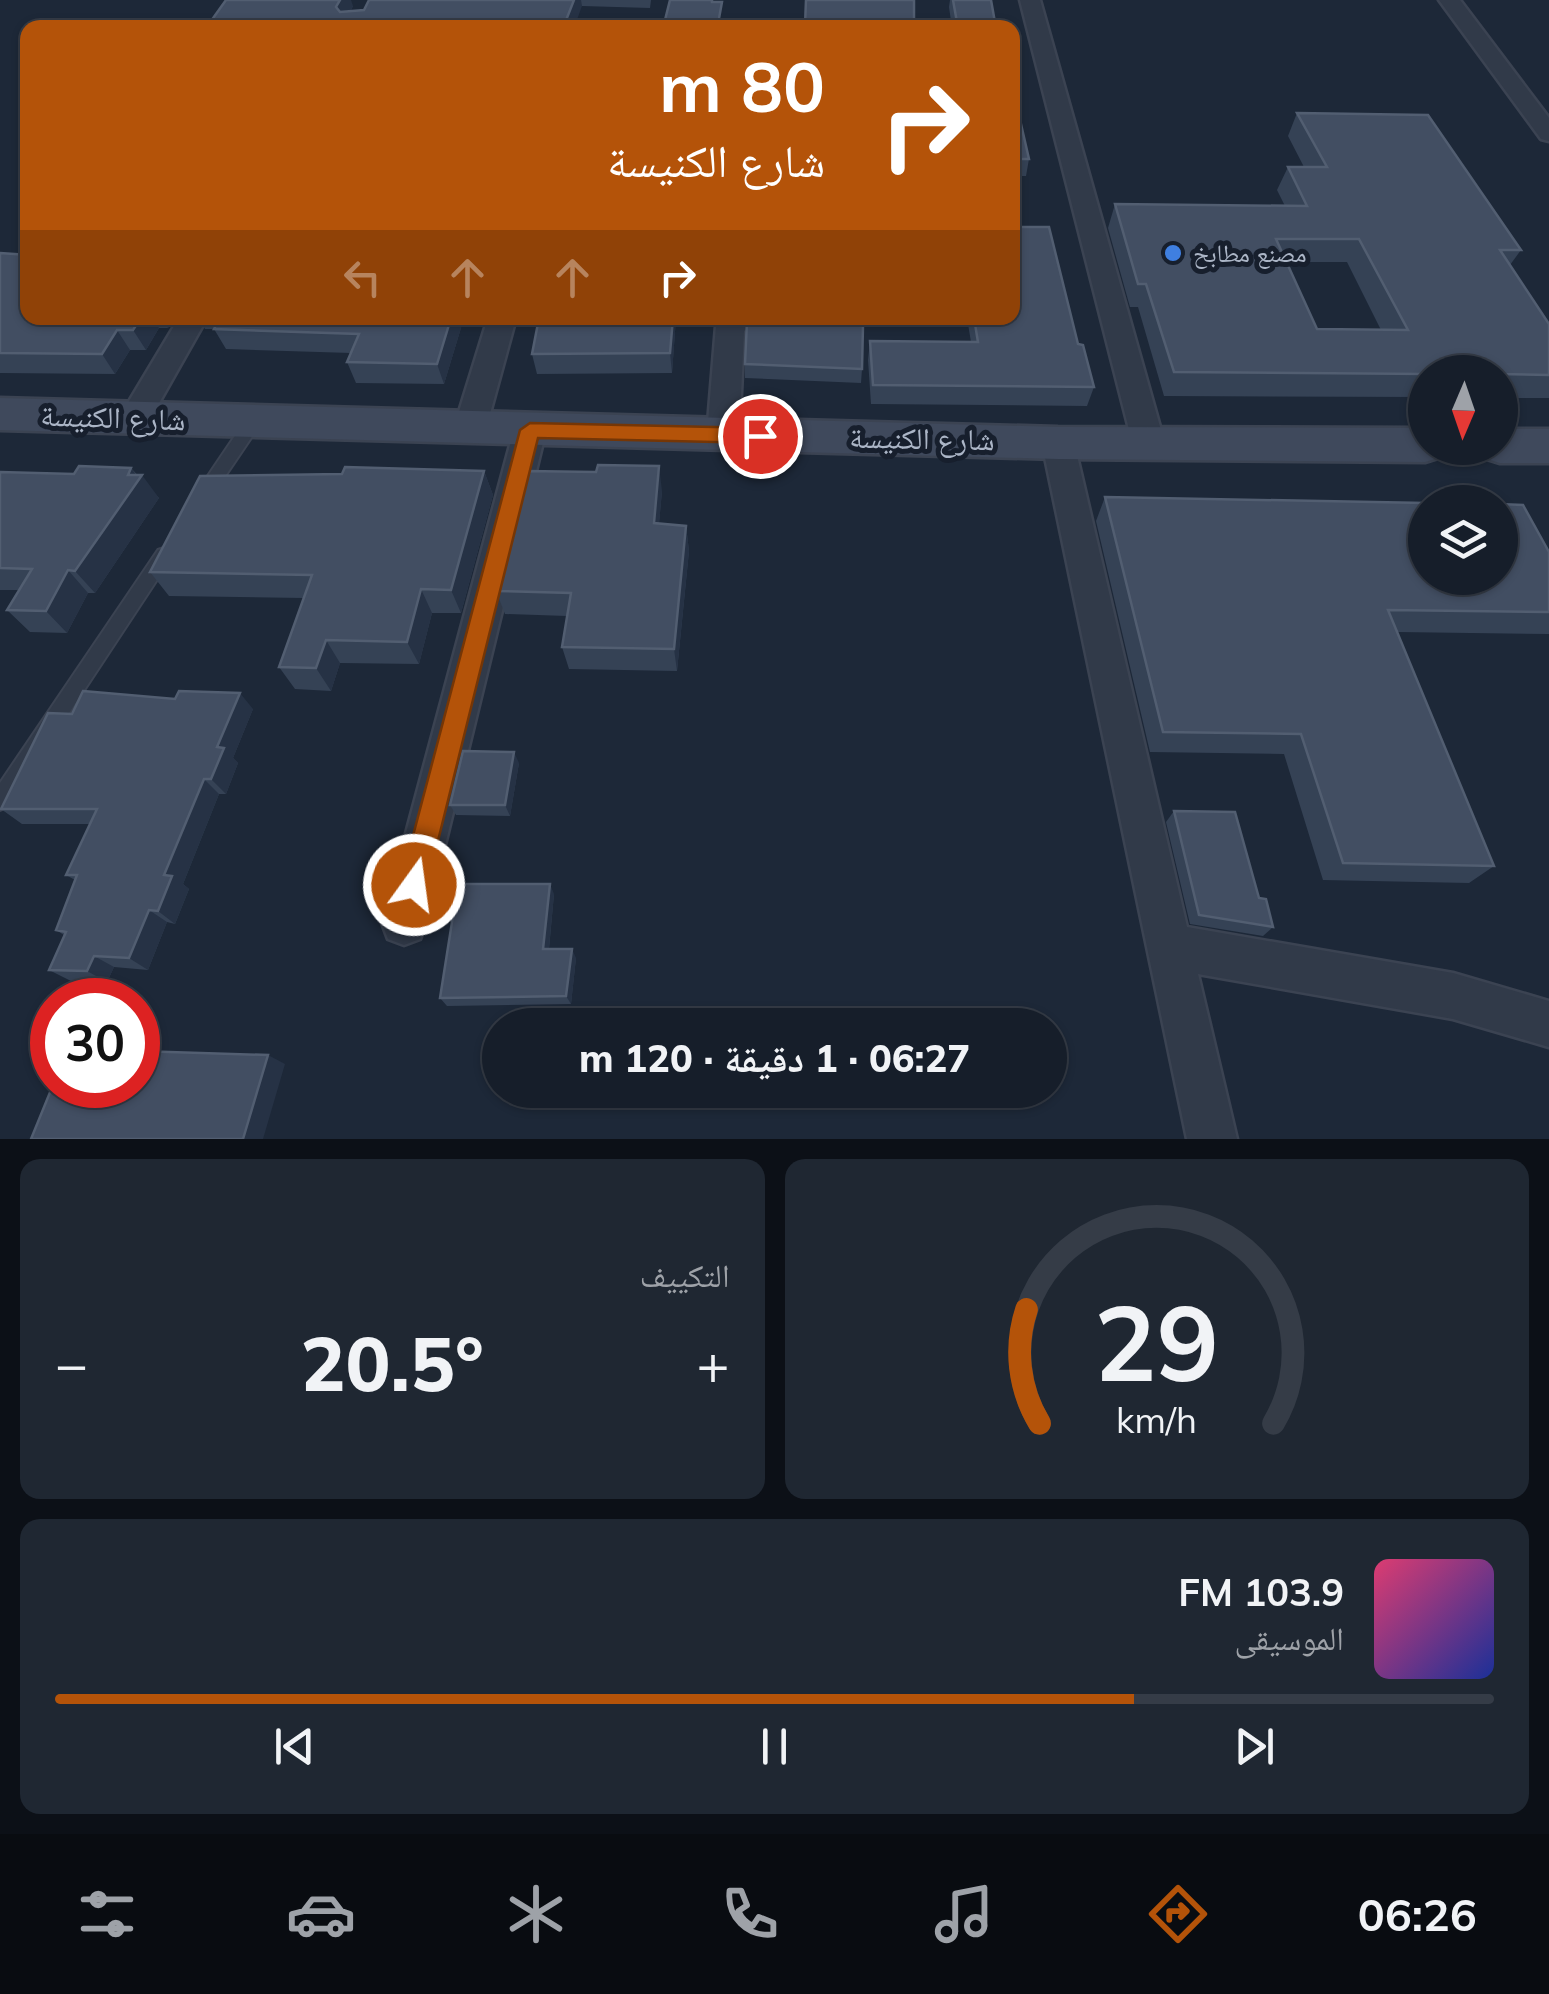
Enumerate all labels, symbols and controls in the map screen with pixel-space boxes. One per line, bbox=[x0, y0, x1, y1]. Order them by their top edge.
text: 80 m bbox=[659, 42, 825, 130]
icon: right bbox=[860, 60, 990, 190]
text: شارع الكنيسة bbox=[607, 132, 825, 188]
place label: مصنع مطابخ bbox=[1193, 237, 1307, 269]
marker: مصنع مطابخ bbox=[1162, 242, 1184, 264]
icon: left bbox=[335, 250, 390, 305]
icon: ahead bbox=[440, 250, 495, 305]
icon: ahead bbox=[545, 250, 600, 305]
icon: right bbox=[650, 250, 705, 305]
north arrow bbox=[1408, 355, 1518, 465]
map controls bbox=[1408, 355, 1518, 595]
pin bbox=[718, 394, 803, 479]
street label: شارع الكنيسة bbox=[40, 395, 186, 440]
icon: arrive bbox=[733, 409, 788, 464]
street label: شارع الكنيسة bbox=[849, 418, 995, 459]
button: layers bbox=[1408, 485, 1518, 595]
position arrow bbox=[362, 833, 466, 937]
speed limit sign: 30 bbox=[30, 978, 160, 1108]
text: 06:27 · 1 دقيقة · 120 m bbox=[579, 1034, 970, 1082]
text: التكييف bbox=[640, 1255, 730, 1295]
text: 29 bbox=[1094, 1276, 1219, 1407]
text: 20.5° bbox=[301, 1316, 484, 1410]
text: − bbox=[55, 1329, 88, 1398]
text: + bbox=[696, 1329, 730, 1398]
text: km/h bbox=[1116, 1397, 1197, 1442]
text: 103.9 FM bbox=[1178, 1568, 1344, 1616]
text: الموسيقى bbox=[1234, 1618, 1344, 1658]
icon: previous bbox=[267, 1719, 322, 1774]
icon: pause bbox=[747, 1719, 802, 1774]
icon: next bbox=[1227, 1719, 1282, 1774]
icon: filters bbox=[72, 1879, 142, 1949]
icon: car bbox=[286, 1879, 356, 1949]
icon: climate bbox=[501, 1879, 571, 1949]
icon: phone bbox=[715, 1879, 785, 1949]
icon: music bbox=[929, 1879, 999, 1949]
icon: directions bbox=[1143, 1879, 1213, 1949]
text: 06:26 bbox=[1358, 1886, 1477, 1942]

